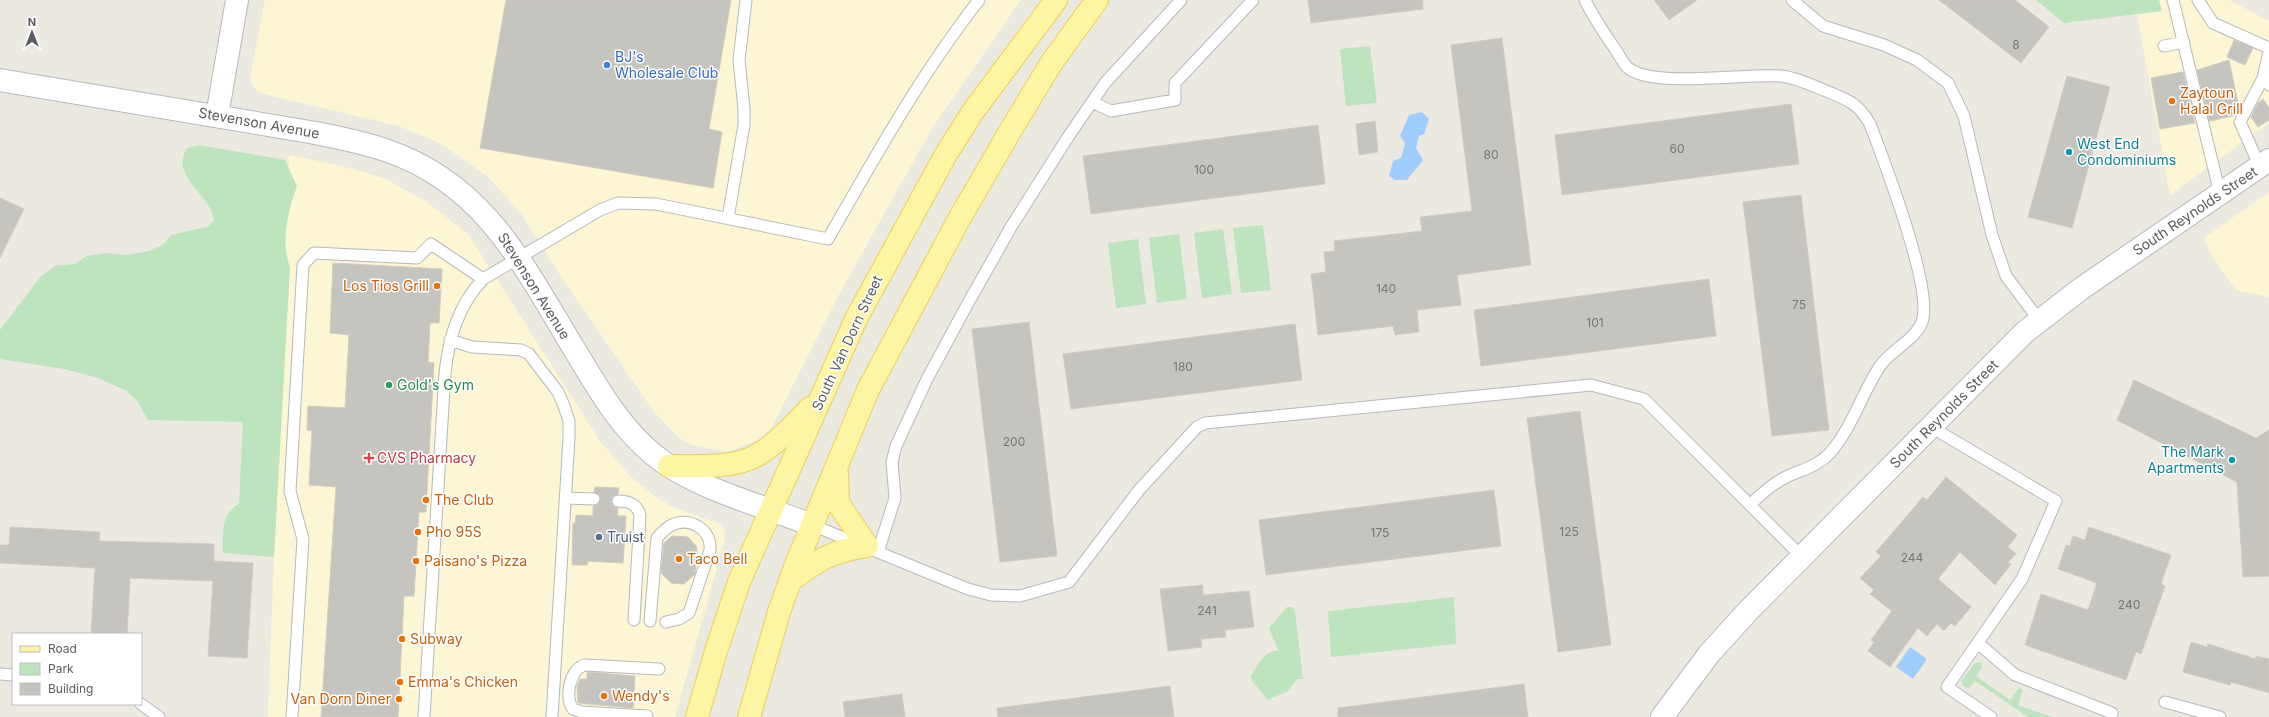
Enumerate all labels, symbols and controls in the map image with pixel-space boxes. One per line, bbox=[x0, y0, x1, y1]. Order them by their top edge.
north arrow bbox=[12, 12, 52, 52]
text: N bbox=[28, 15, 36, 29]
house number: 8 bbox=[2012, 37, 2020, 52]
place label: BJ's Wholesale Club bbox=[615, 48, 718, 81]
marker: BJ's Wholesale Club bbox=[602, 60, 612, 70]
place label: Zaytoun Halal Grill bbox=[2180, 84, 2243, 117]
marker: Zaytoun Halal Grill bbox=[2167, 96, 2177, 106]
street label: Stevenson Avenue bbox=[197, 103, 321, 142]
place label: West End Condominiums bbox=[2077, 135, 2176, 168]
house number: 60 bbox=[1669, 141, 1685, 156]
house number: 80 bbox=[1484, 147, 1499, 162]
marker: West End Condominiums bbox=[2064, 147, 2074, 157]
house number: 100 bbox=[1194, 162, 1214, 177]
street label: South Reynolds Street bbox=[2129, 162, 2261, 259]
street label: Stevenson Avenue bbox=[495, 229, 574, 342]
street label: South Van Dorn Street bbox=[808, 272, 886, 413]
place label: Los Tios Grill bbox=[343, 277, 429, 294]
marker: Los Tios Grill bbox=[432, 281, 442, 291]
house number: 140 bbox=[1376, 281, 1396, 296]
house number: 75 bbox=[1792, 297, 1806, 312]
house number: 101 bbox=[1586, 315, 1604, 330]
street label: South Reynolds Street bbox=[1886, 356, 2002, 471]
house number: 180 bbox=[1173, 359, 1193, 374]
place label: Gold's Gym bbox=[397, 376, 474, 393]
marker: Gold's Gym bbox=[384, 380, 394, 390]
house number: 200 bbox=[1003, 434, 1025, 449]
place label: The Mark Apartments bbox=[2147, 443, 2224, 476]
place label: CVS Pharmacy bbox=[377, 449, 476, 466]
marker: CVS Pharmacy bbox=[364, 453, 374, 463]
marker: The Mark Apartments bbox=[2227, 455, 2237, 465]
place label: The Club bbox=[434, 491, 494, 508]
marker: The Club bbox=[421, 495, 431, 505]
place label: Pho 95S bbox=[426, 523, 482, 540]
house number: 125 bbox=[1559, 524, 1579, 539]
house number: 175 bbox=[1371, 525, 1389, 540]
marker: Pho 95S bbox=[413, 527, 423, 537]
place label: Truist bbox=[607, 528, 645, 545]
marker: Truist bbox=[594, 532, 604, 542]
place label: Taco Bell bbox=[687, 550, 747, 567]
house number: 244 bbox=[1901, 550, 1924, 565]
place label: Paisano's Pizza bbox=[424, 552, 527, 569]
marker: Taco Bell bbox=[674, 554, 684, 564]
marker: Paisano's Pizza bbox=[411, 556, 421, 566]
house number: 240 bbox=[2118, 597, 2140, 612]
house number: 241 bbox=[1197, 603, 1217, 618]
place label: Subway bbox=[410, 630, 463, 647]
legend bbox=[12, 633, 142, 705]
marker: Subway bbox=[397, 634, 407, 644]
text: Road bbox=[48, 641, 77, 656]
text: Park bbox=[48, 661, 74, 676]
place label: Emma's Chicken bbox=[408, 673, 518, 690]
marker: Emma's Chicken bbox=[395, 677, 405, 687]
text: Building bbox=[48, 681, 93, 696]
place label: Wendy's bbox=[612, 687, 670, 704]
place label: Van Dorn Diner bbox=[291, 690, 391, 707]
marker: Wendy's bbox=[599, 691, 609, 701]
marker: Van Dorn Diner bbox=[394, 694, 404, 704]

